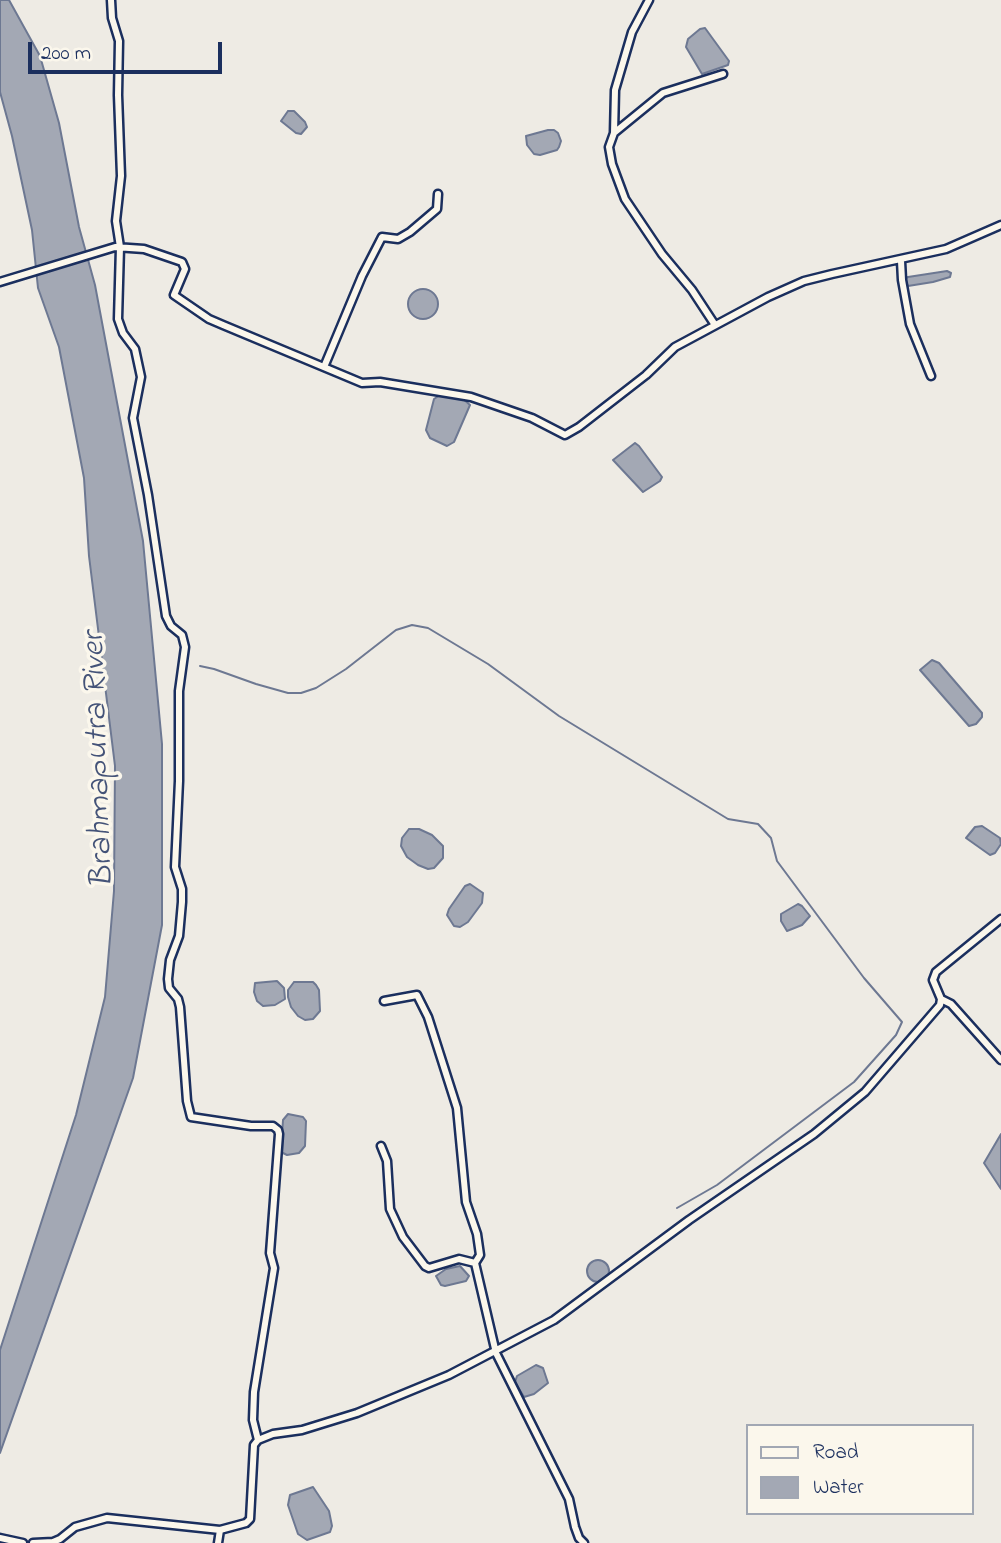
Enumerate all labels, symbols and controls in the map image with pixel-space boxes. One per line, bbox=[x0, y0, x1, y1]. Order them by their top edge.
scale bar bbox=[32, 28, 226, 72]
text: 200 m bbox=[41, 39, 91, 69]
water label: Brahmaputra River bbox=[77, 631, 125, 889]
legend bbox=[746, 1424, 973, 1515]
text: Road bbox=[813, 1438, 859, 1468]
text: Water bbox=[813, 1473, 864, 1503]

